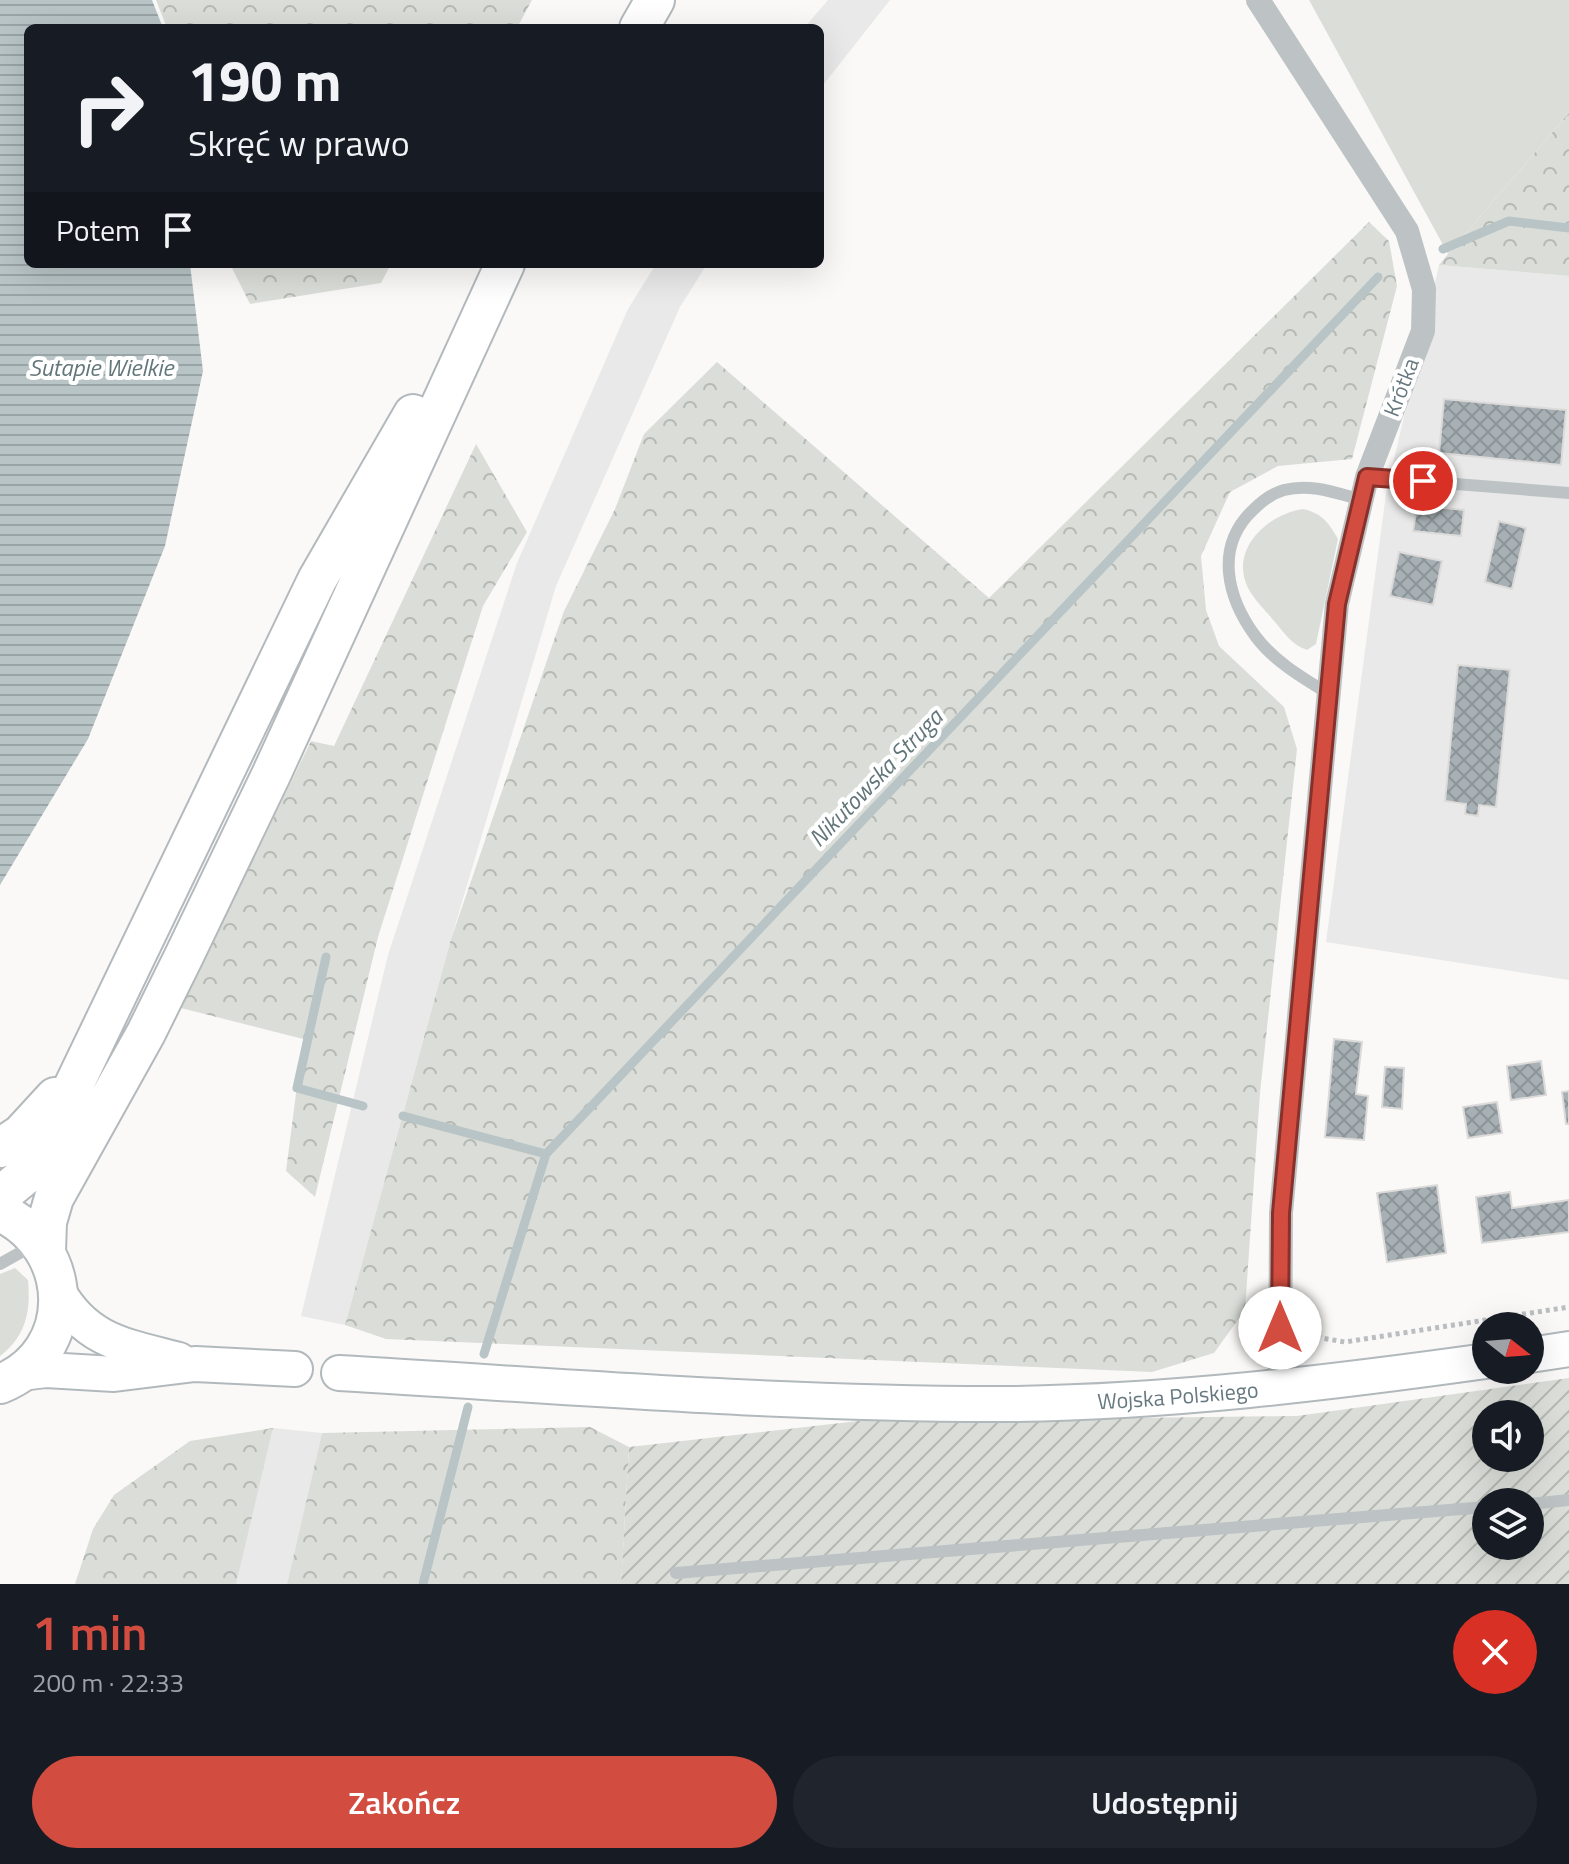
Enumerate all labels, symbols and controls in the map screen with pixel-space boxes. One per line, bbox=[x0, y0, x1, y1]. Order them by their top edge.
text: 190 m bbox=[188, 38, 341, 123]
icon: right bbox=[56, 56, 160, 160]
text: Skręć w prawo bbox=[188, 115, 410, 170]
text: Potem bbox=[56, 207, 140, 253]
icon: arrive bbox=[156, 208, 200, 252]
water label: Sutapie Wielkie bbox=[29, 349, 175, 385]
street label: Krótka bbox=[1374, 353, 1428, 421]
pin bbox=[1389, 447, 1457, 515]
icon: arrive bbox=[1401, 459, 1445, 503]
water label: Nikutowska Struga bbox=[800, 699, 952, 854]
position arrow bbox=[1238, 1286, 1322, 1370]
north arrow bbox=[1472, 1312, 1544, 1384]
map controls bbox=[1472, 1312, 1544, 1560]
street label: Wojska Polskiego bbox=[1097, 1372, 1260, 1418]
button: sound bbox=[1472, 1400, 1544, 1472]
button: layers bbox=[1472, 1488, 1544, 1560]
text: 1 min bbox=[32, 1596, 147, 1669]
button: close bbox=[1453, 1610, 1537, 1694]
text: 200 m · 22:33 bbox=[32, 1663, 184, 1702]
button: Zakończ bbox=[32, 1756, 777, 1848]
button: Udostępnij bbox=[793, 1756, 1537, 1848]

